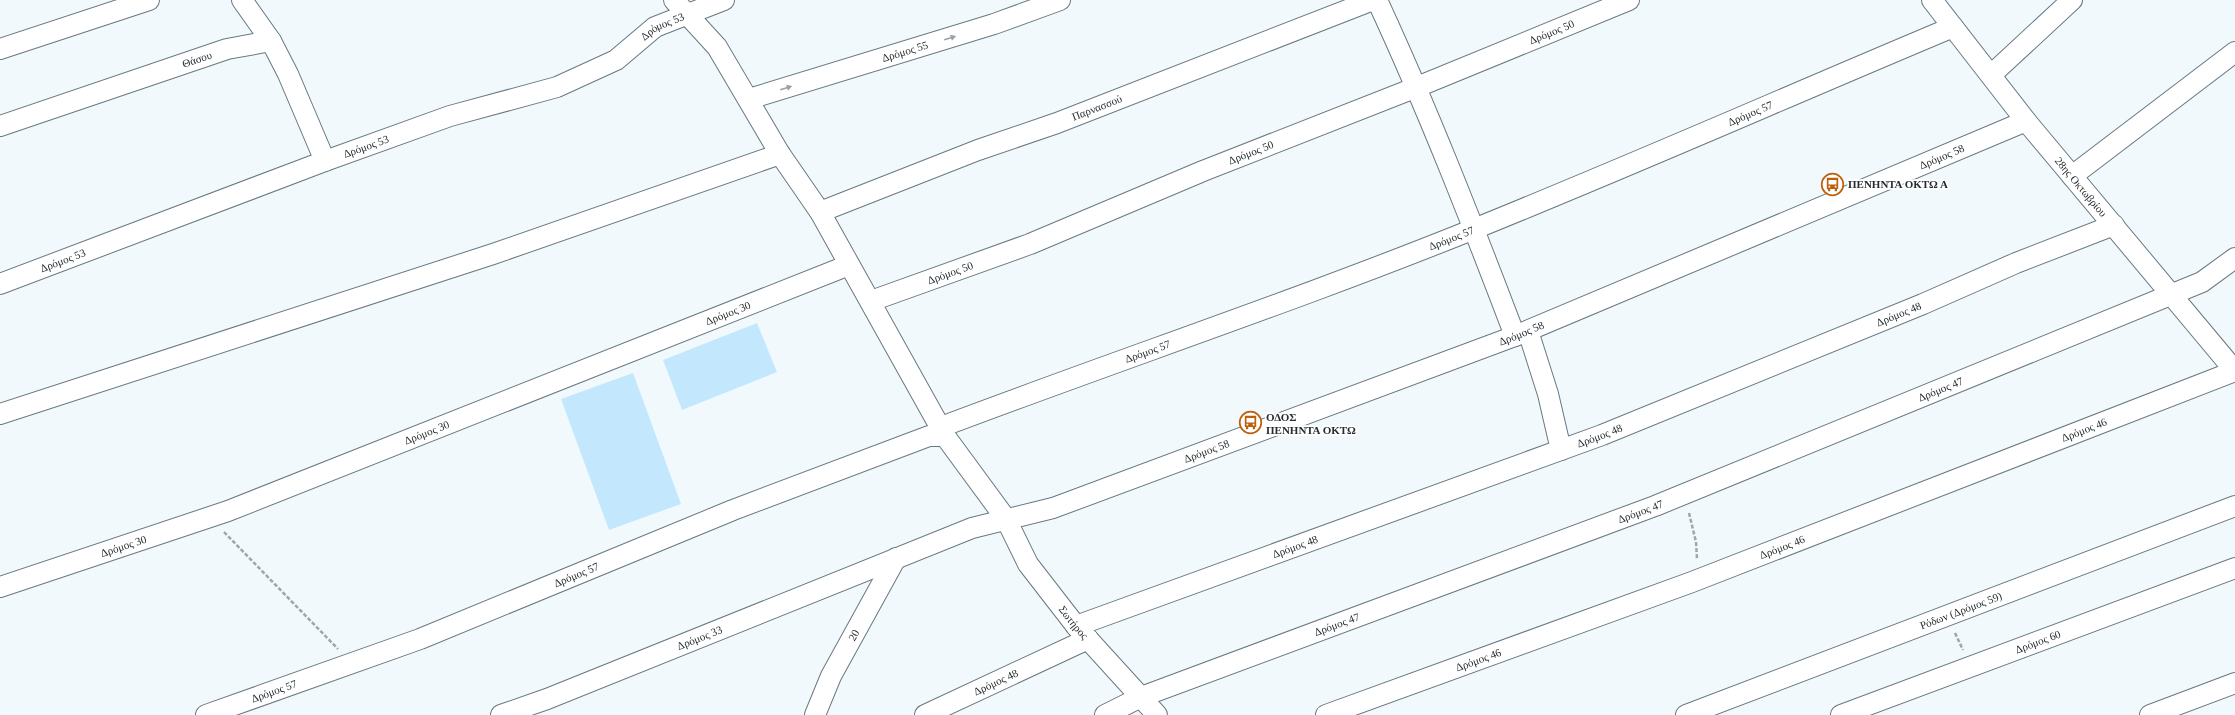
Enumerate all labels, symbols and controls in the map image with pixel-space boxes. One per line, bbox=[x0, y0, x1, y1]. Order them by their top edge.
street label: Δρόμος 53 bbox=[638, 10, 686, 43]
street label: Δρόμος 50 bbox=[1527, 17, 1576, 46]
one-way arrow bbox=[945, 34, 957, 40]
street label: Δρόμος 55 bbox=[880, 38, 930, 64]
street label: Θάσου bbox=[181, 48, 214, 70]
one-way arrow bbox=[780, 85, 792, 91]
street label: Παρνασσού bbox=[1070, 92, 1124, 123]
street label: Δρόμος 57 bbox=[1726, 98, 1775, 128]
street label: Δρόμος 53 bbox=[342, 132, 391, 160]
street label: Δρόμος 50 bbox=[1226, 138, 1276, 167]
street label: Δρόμος 58 bbox=[1917, 142, 1966, 171]
street label: 28ης Οκτωβρίου bbox=[2053, 155, 2110, 219]
bus stop icon: ΠΕΝΗΝΤΑ ΟΚΤΩ Α bbox=[1819, 171, 1845, 197]
place label: ΠΕΝΗΝΤΑ ΟΚΤΩ Α bbox=[1848, 178, 1948, 190]
street label: Δρόμος 57 bbox=[1427, 224, 1476, 252]
street label: Δρόμος 53 bbox=[38, 246, 88, 274]
street label: Δρόμος 50 bbox=[926, 259, 975, 286]
street label: Δρόμος 30 bbox=[704, 298, 753, 327]
street label: Δρόμος 48 bbox=[1874, 299, 1923, 328]
street label: Δρόμος 58 bbox=[1497, 318, 1546, 348]
street label: Δρόμος 57 bbox=[1123, 337, 1172, 365]
street label: Δρόμος 47 bbox=[1916, 374, 1965, 404]
bus stop icon: ΟΔΟΣ ΠΕΝΗΝΤΑ ΟΚΤΩ bbox=[1237, 410, 1263, 436]
place label: ΟΔΟΣ ΠΕΝΗΝΤΑ ΟΚΤΩ bbox=[1266, 411, 1356, 436]
street label: Δρόμος 46 bbox=[2060, 415, 2109, 444]
street label: Δρόμος 30 bbox=[402, 418, 451, 447]
street label: Δρόμος 48 bbox=[1575, 421, 1624, 450]
street label: Δρόμος 58 bbox=[1182, 437, 1231, 465]
street label: Δρόμος 47 bbox=[1616, 497, 1665, 525]
street label: Δρόμος 30 bbox=[99, 533, 148, 559]
street label: Δρόμος 48 bbox=[1271, 533, 1320, 560]
street label: Δρόμος 46 bbox=[1758, 533, 1807, 561]
street label: Δρόμος 57 bbox=[552, 560, 601, 589]
street label: Ρόδων (Δρόμος 59) bbox=[1918, 589, 2004, 631]
street label: Σωτήρος bbox=[1057, 603, 1091, 642]
street label: Δρόμος 47 bbox=[1312, 610, 1362, 638]
street label: Δρόμος 33 bbox=[675, 623, 724, 652]
street label: 20 bbox=[846, 627, 862, 643]
street label: Δρόμος 60 bbox=[2013, 627, 2063, 656]
street label: Δρόμος 46 bbox=[1454, 646, 1503, 673]
street label: Δρόμος 48 bbox=[972, 666, 1020, 698]
street label: Δρόμος 57 bbox=[249, 677, 299, 705]

